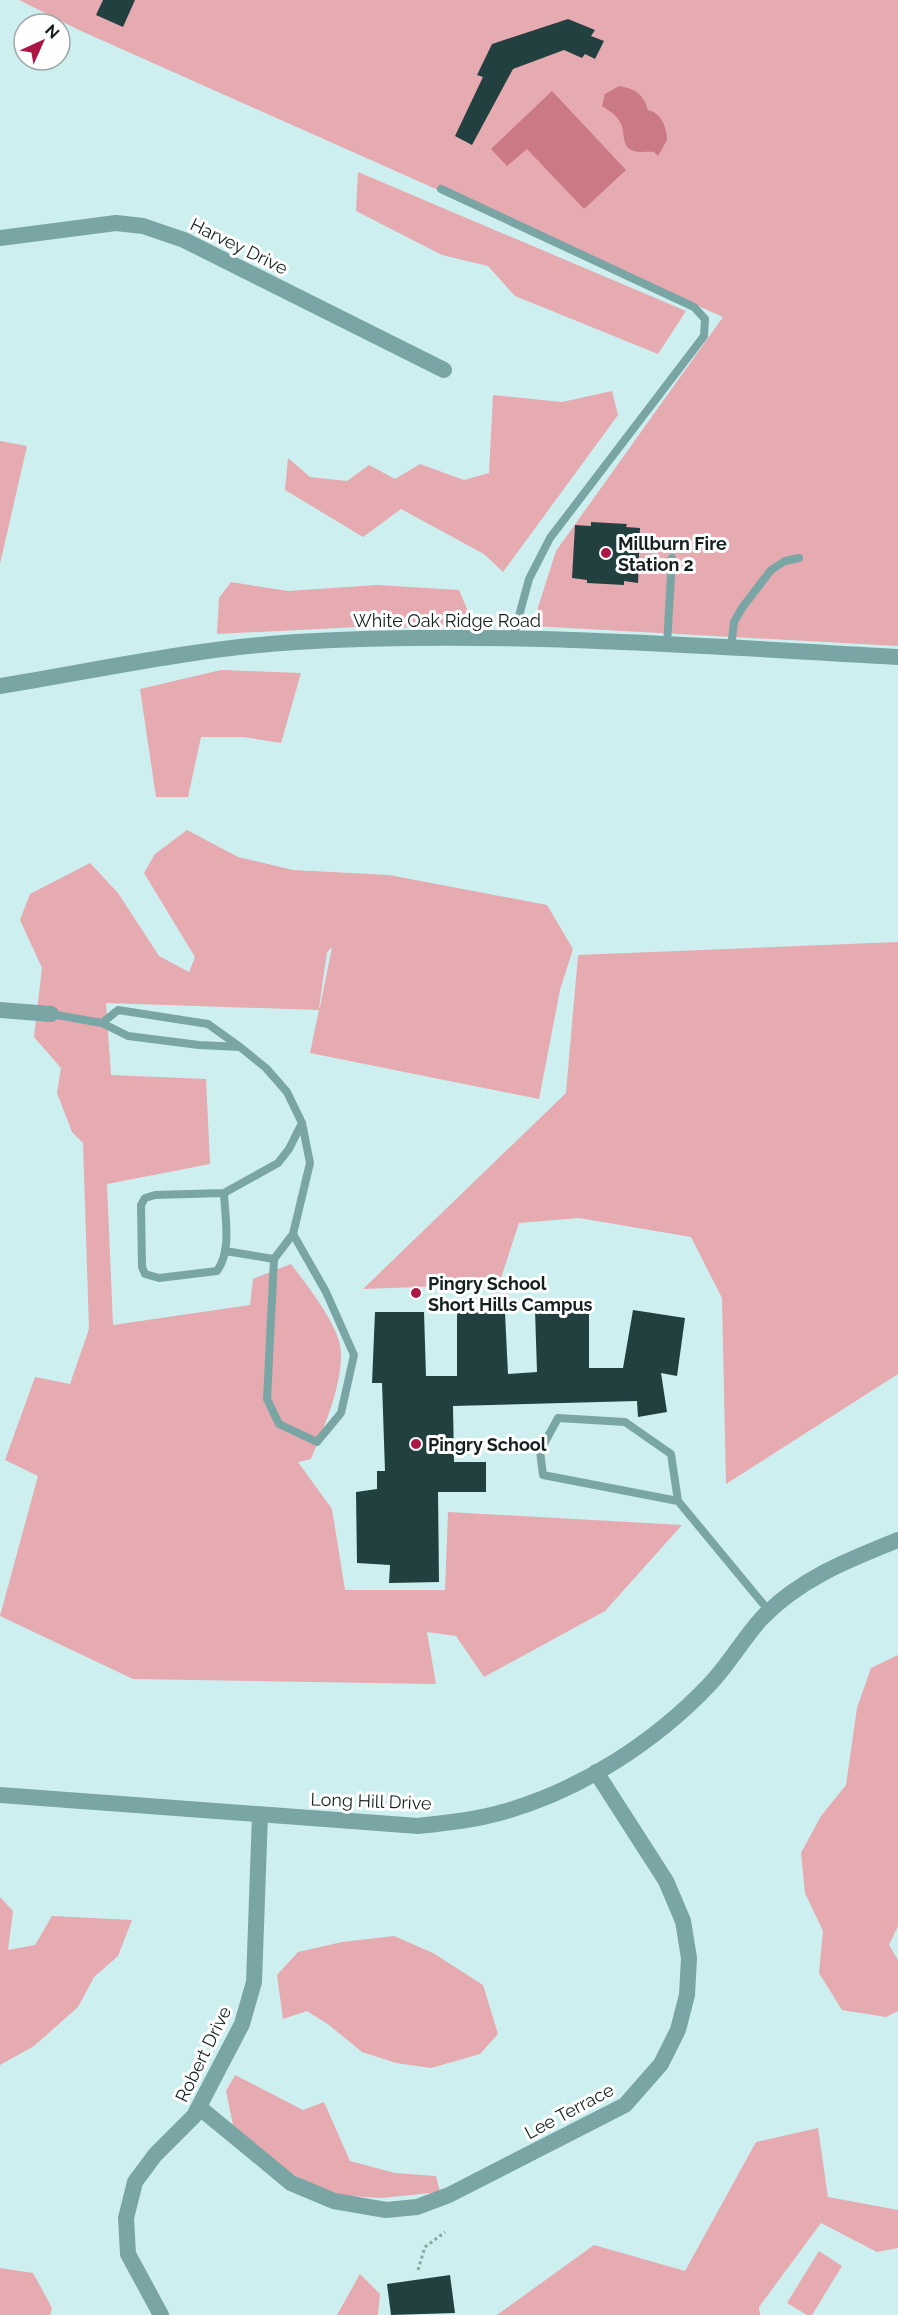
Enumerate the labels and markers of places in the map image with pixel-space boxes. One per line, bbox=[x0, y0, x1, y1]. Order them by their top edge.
place label: Millburn Fire Station 2 bbox=[618, 533, 727, 575]
marker: Millburn Fire Station 2 bbox=[599, 546, 613, 560]
place label: Pingry School Short Hills Campus bbox=[428, 1273, 593, 1315]
marker: Pingry School Short Hills Campus bbox=[409, 1286, 423, 1300]
place label: Pingry School bbox=[428, 1434, 547, 1455]
marker: Pingry School bbox=[409, 1437, 423, 1451]

